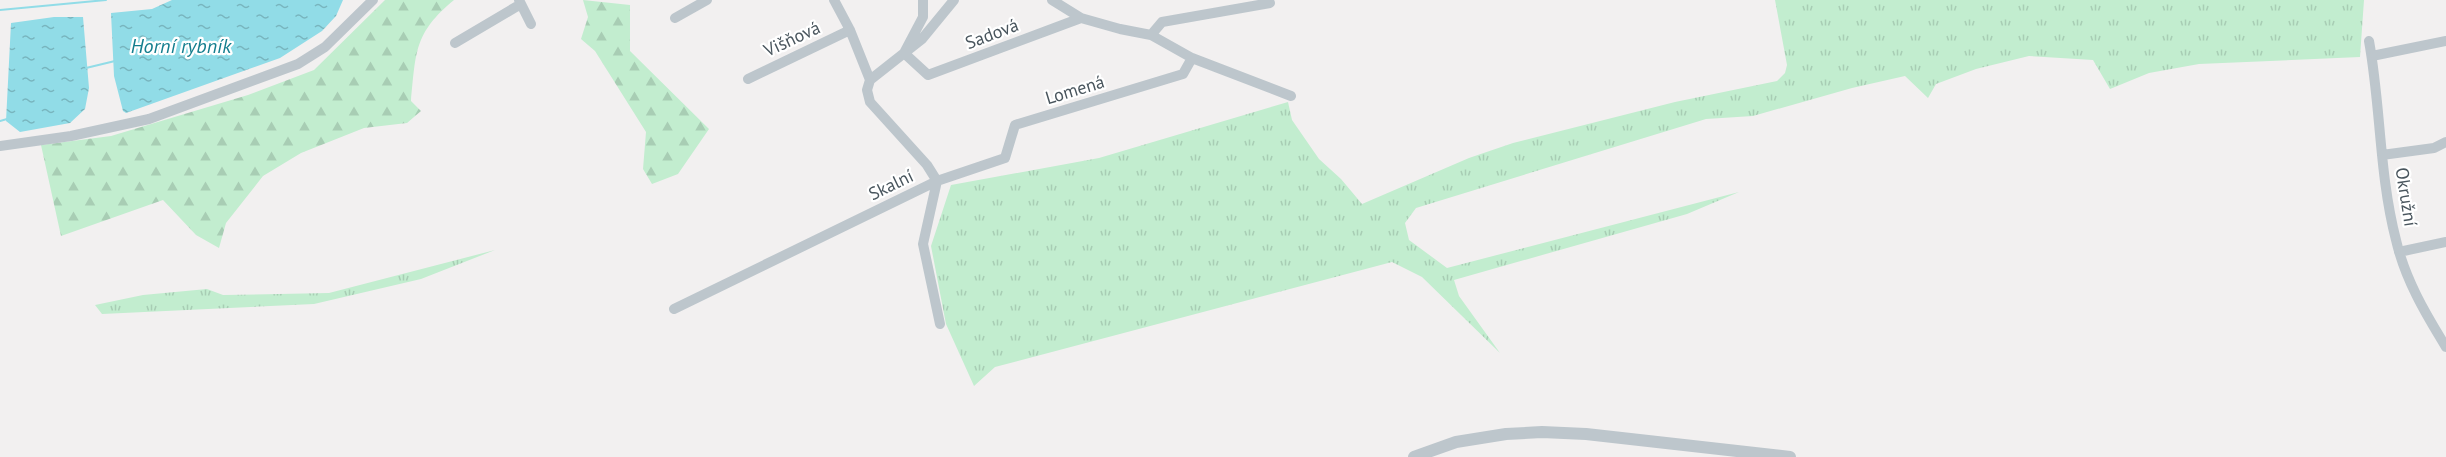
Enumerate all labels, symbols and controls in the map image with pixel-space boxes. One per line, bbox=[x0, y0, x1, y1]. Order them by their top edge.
street label: Sadová bbox=[962, 13, 1022, 54]
street label: Višňová bbox=[759, 16, 824, 62]
water label: Horní rybník bbox=[131, 33, 232, 59]
street label: Lomená bbox=[1043, 70, 1107, 109]
street label: Skalní bbox=[865, 164, 917, 205]
street label: Okružní bbox=[2390, 166, 2423, 228]

